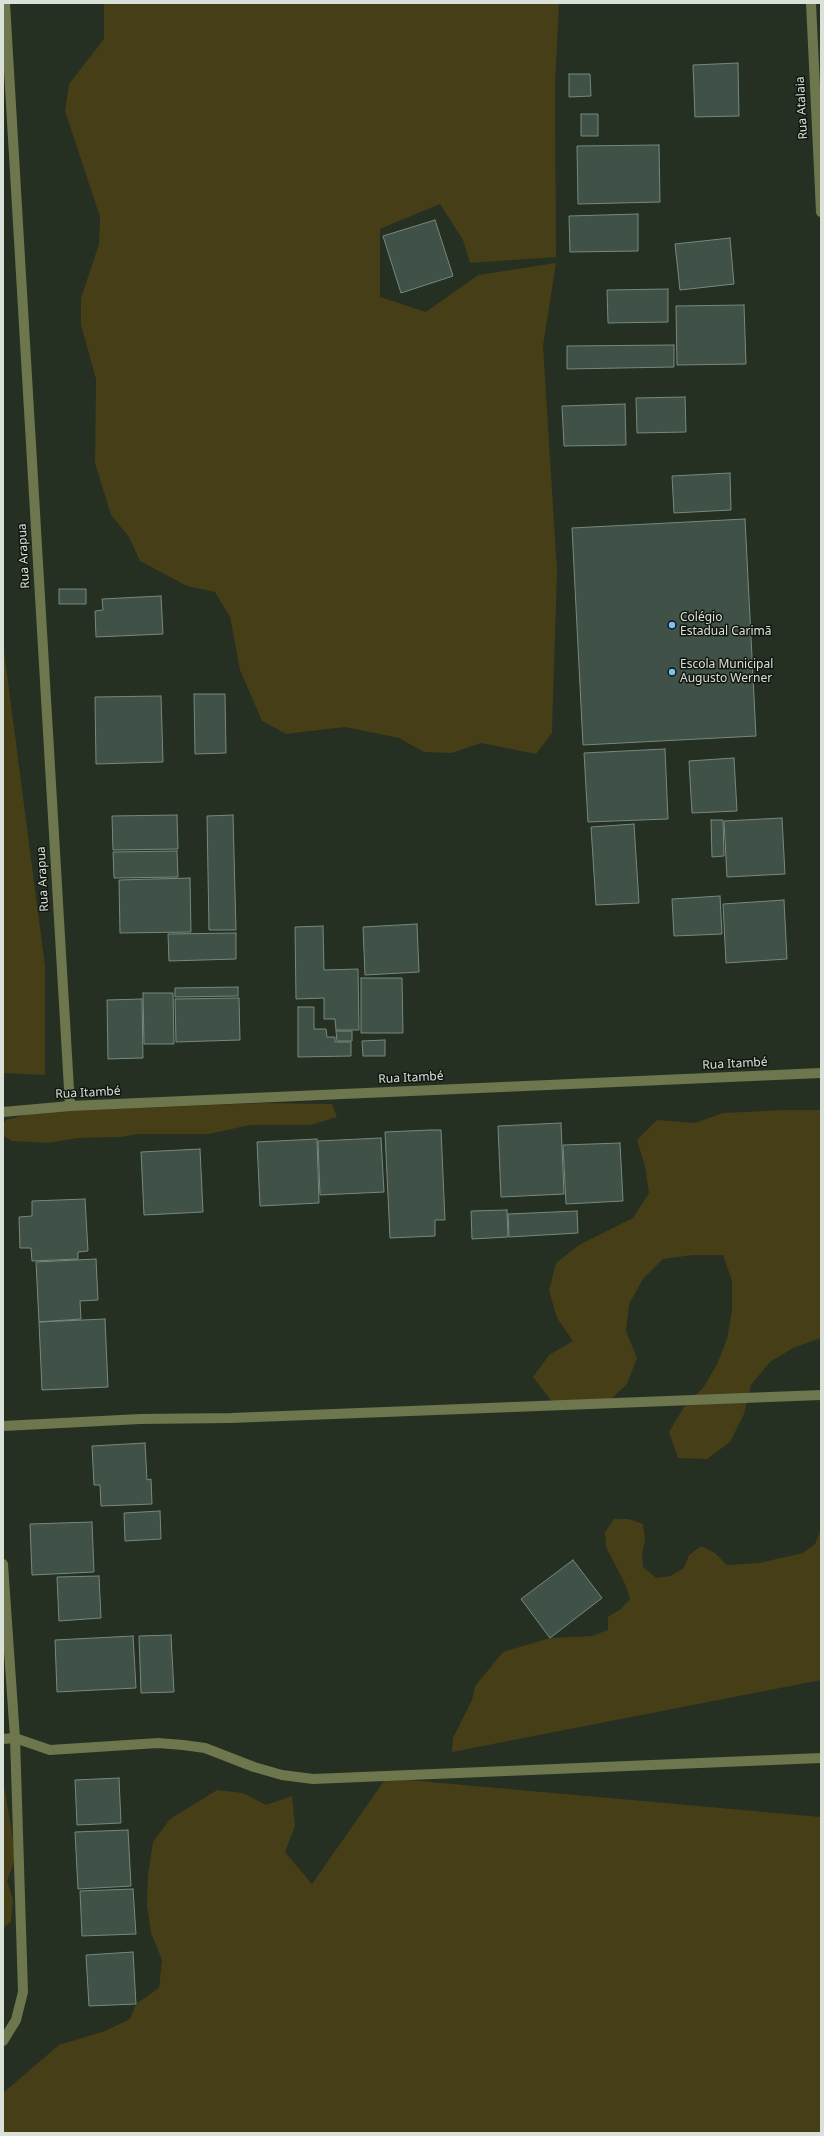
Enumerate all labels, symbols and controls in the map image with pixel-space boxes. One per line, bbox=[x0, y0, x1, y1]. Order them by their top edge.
street label: Rua Atalaia bbox=[793, 76, 811, 140]
street label: Rua Arapua bbox=[15, 523, 33, 589]
place label: Colégio Estadual Carimã bbox=[680, 611, 772, 639]
marker: Colégio Estadual Carimã bbox=[667, 620, 677, 630]
place label: Escola Municipal Augusto Werner bbox=[680, 658, 773, 686]
marker: Escola Municipal Augusto Werner bbox=[667, 667, 677, 677]
street label: Rua Arapua bbox=[34, 846, 52, 912]
street label: Rua Itambé bbox=[702, 1055, 768, 1073]
street label: Rua Itambé bbox=[378, 1069, 444, 1087]
street label: Rua Itambé bbox=[55, 1084, 121, 1102]

